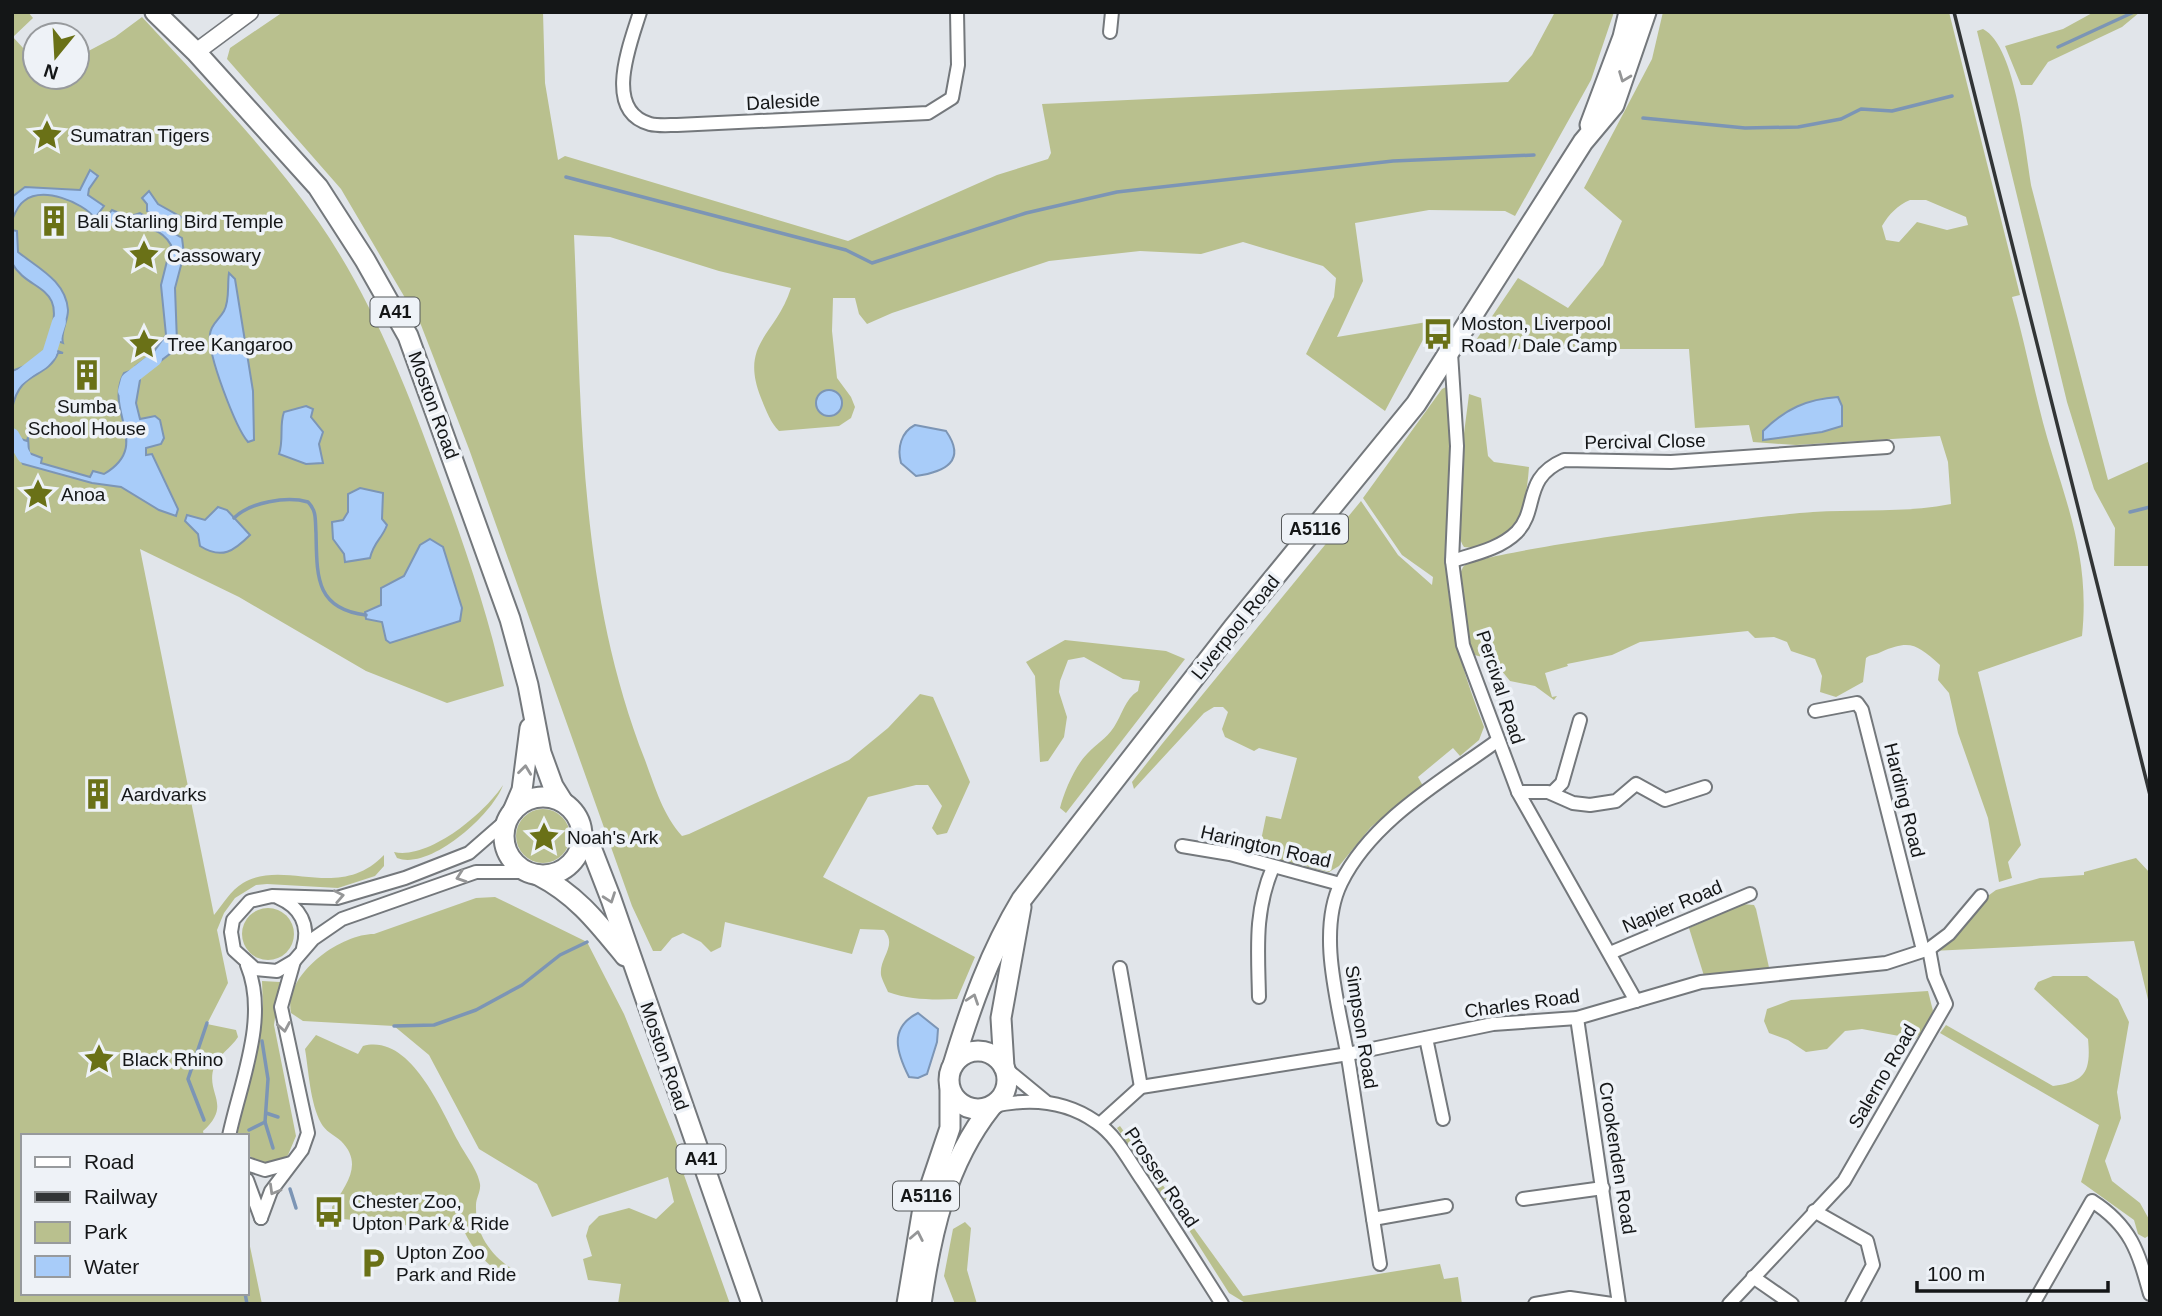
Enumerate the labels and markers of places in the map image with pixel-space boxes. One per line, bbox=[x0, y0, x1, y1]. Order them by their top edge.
place icon: Sumatran Tigers bbox=[30, 118, 64, 152]
place label: Sumatran Tigers bbox=[70, 125, 209, 146]
building icon: Bali Starling Bird Temple bbox=[37, 204, 71, 238]
place label: Bali Starling Bird Temple bbox=[77, 211, 284, 232]
place icon: Cassowary bbox=[127, 238, 161, 272]
place label: Cassowary bbox=[167, 245, 261, 266]
place label: Moston, Liverpool Road / Dale Camp bbox=[1461, 313, 1617, 356]
bus stop icon: Moston, Liverpool Road / Dale Camp bbox=[1421, 317, 1455, 351]
place icon: Tree Kangaroo bbox=[127, 327, 161, 361]
place label: Tree Kangaroo bbox=[167, 334, 293, 355]
building icon: Sumba School House bbox=[70, 358, 104, 392]
place label: Sumba School House bbox=[28, 396, 146, 439]
place icon: Anoa bbox=[21, 477, 55, 511]
place label: Anoa bbox=[61, 484, 106, 505]
building icon: Aardvarks bbox=[81, 777, 115, 811]
place label: Aardvarks bbox=[121, 784, 207, 805]
place icon: Noah's Ark bbox=[527, 820, 561, 854]
place label: Noah's Ark bbox=[567, 827, 659, 848]
place icon: Black Rhino bbox=[82, 1042, 116, 1076]
place label: Black Rhino bbox=[122, 1049, 223, 1070]
place label: Chester Zoo, Upton Park & Ride bbox=[352, 1191, 509, 1234]
bus stop icon: Chester Zoo, Upton Park & Ride bbox=[312, 1195, 346, 1229]
place label: Upton Zoo Park and Ride bbox=[396, 1242, 516, 1285]
parking icon: Upton Zoo Park and Ride bbox=[356, 1246, 390, 1280]

